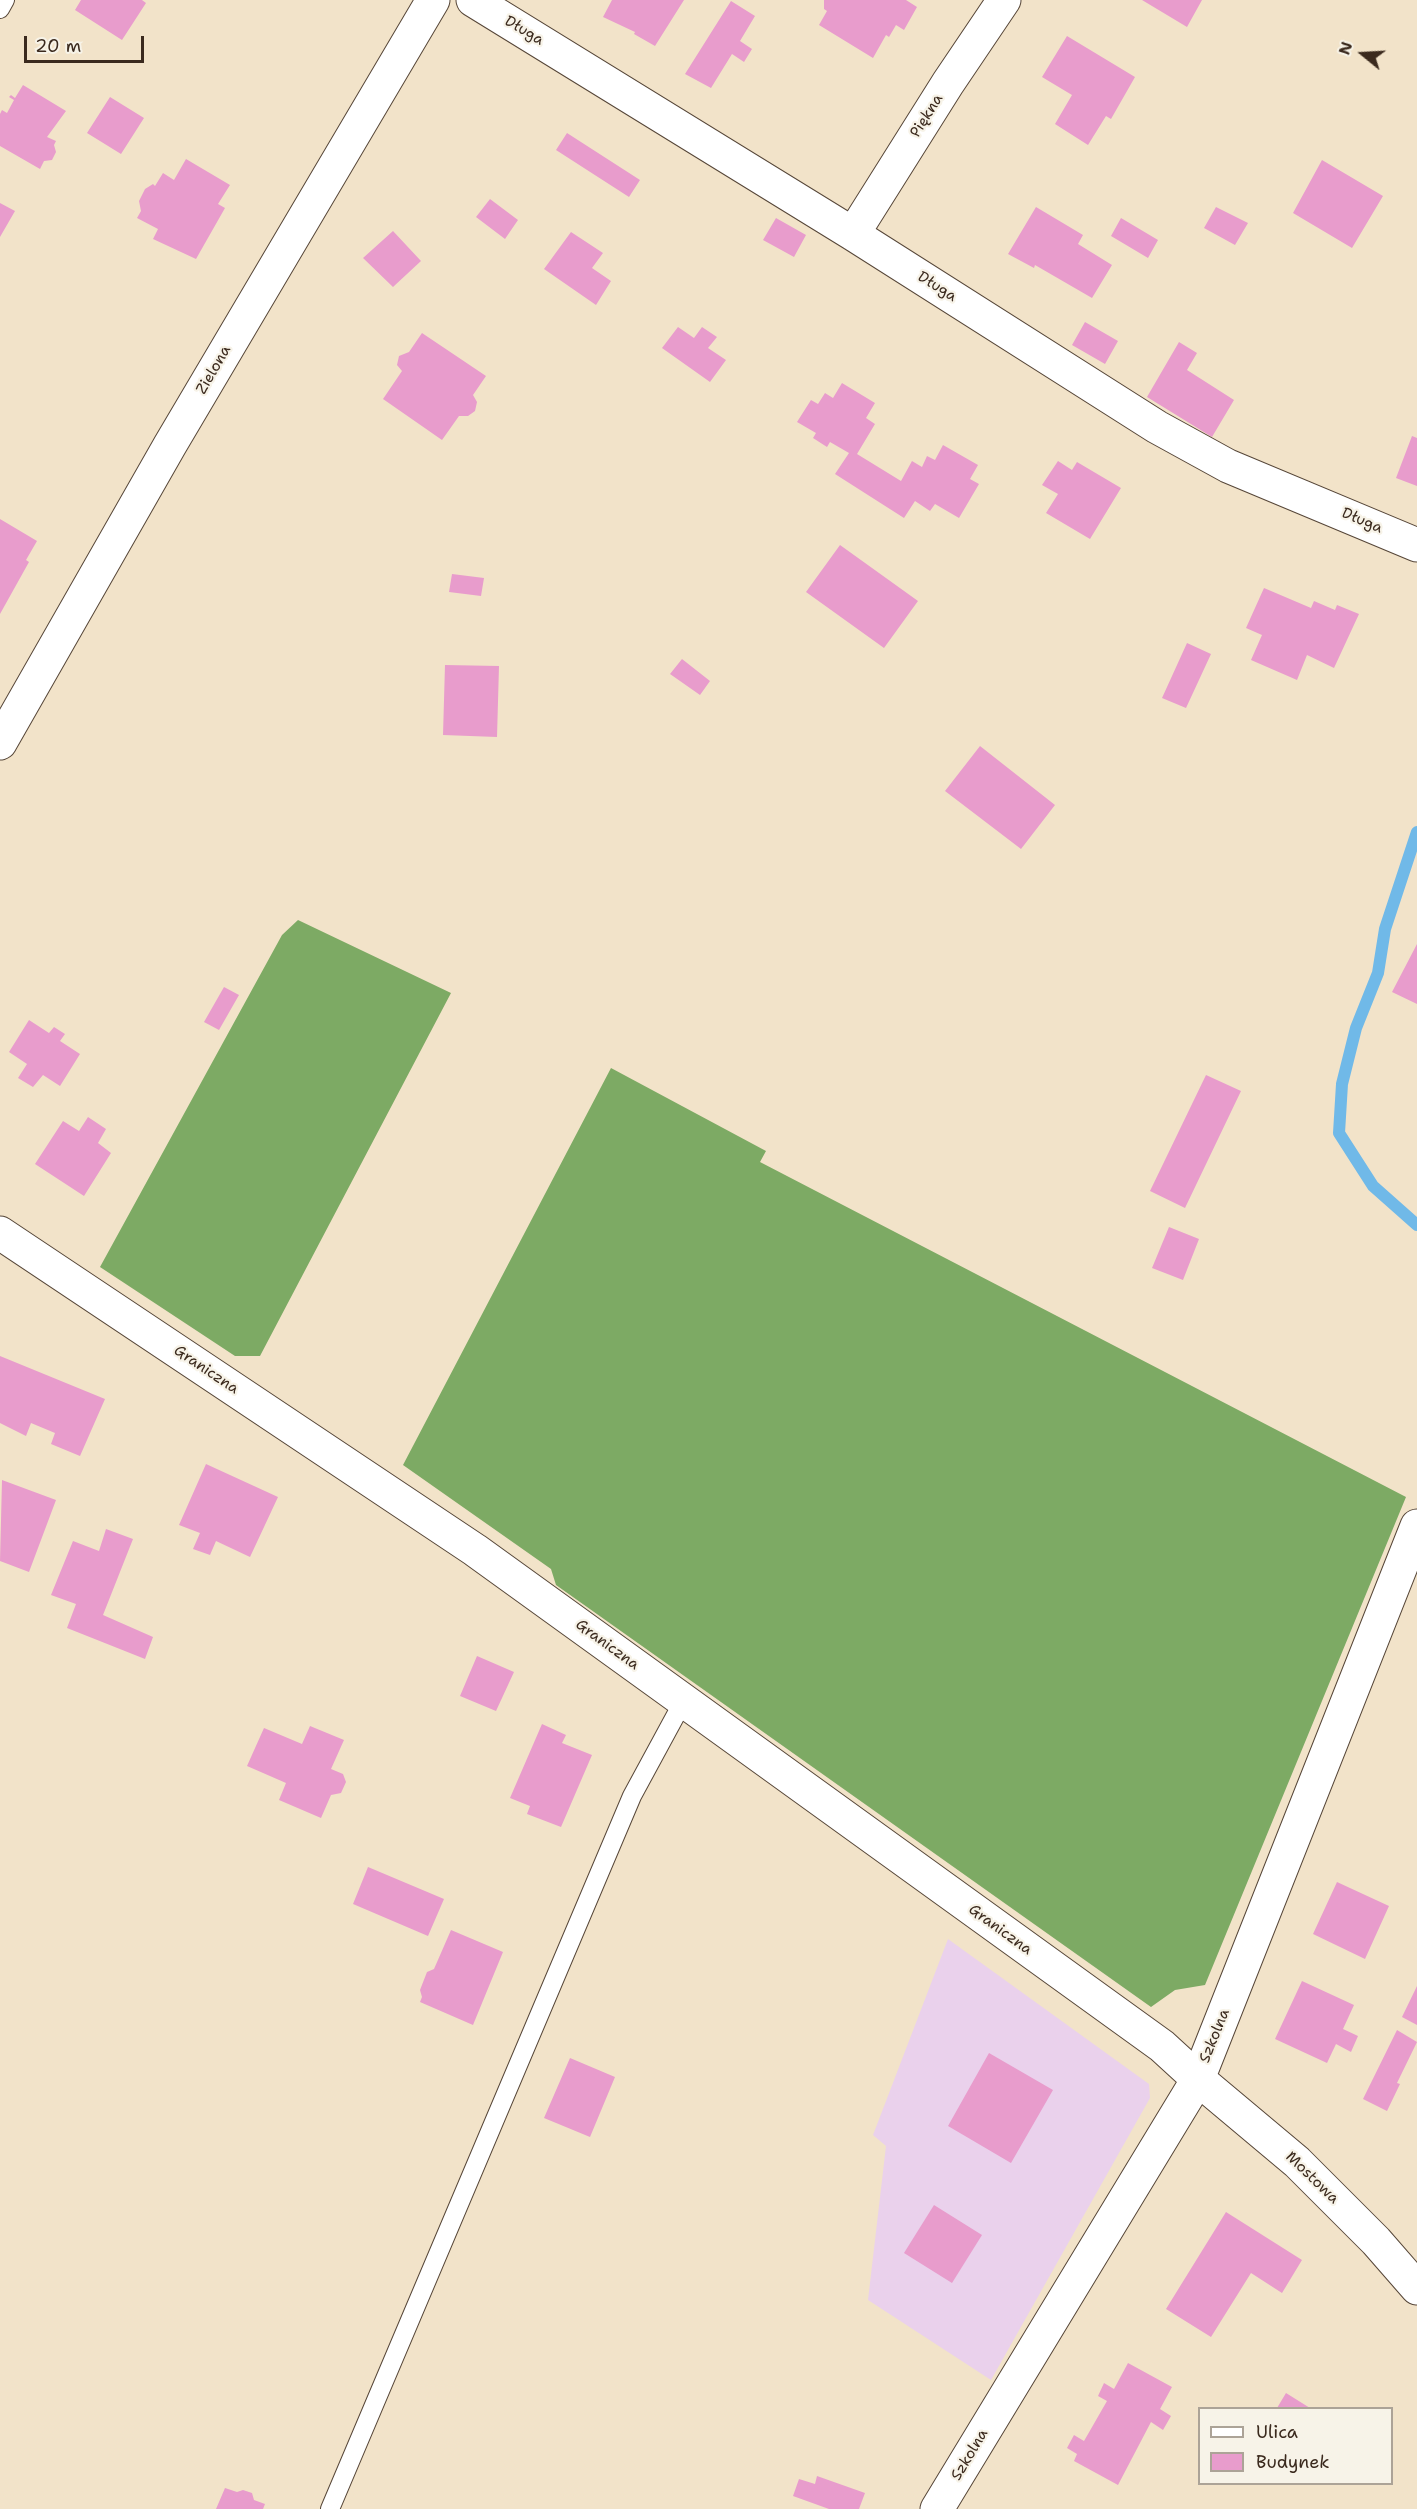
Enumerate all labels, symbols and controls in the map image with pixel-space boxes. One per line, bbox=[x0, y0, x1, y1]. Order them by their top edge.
street label: Długa bbox=[501, 12, 547, 50]
scale bar bbox=[27, 24, 147, 62]
north arrow bbox=[1333, 24, 1393, 84]
text: 20 m bbox=[35, 34, 81, 58]
text: N bbox=[1333, 39, 1357, 58]
street label: Piękna bbox=[907, 91, 947, 141]
street label: Długa bbox=[914, 268, 960, 306]
street label: Zielona bbox=[193, 342, 235, 398]
street label: Długa bbox=[1339, 504, 1385, 538]
street label: Graniczna bbox=[170, 1342, 242, 1398]
street label: Graniczna bbox=[572, 1616, 642, 1674]
street label: Graniczna bbox=[965, 1901, 1035, 1959]
street label: Szkolna bbox=[1196, 2006, 1234, 2066]
street label: Mostowa bbox=[1281, 2148, 1343, 2208]
legend bbox=[1198, 2407, 1393, 2485]
text: Ulica bbox=[1256, 2420, 1298, 2444]
street label: Szkolna bbox=[948, 2426, 992, 2484]
text: Budynek bbox=[1256, 2450, 1330, 2474]

